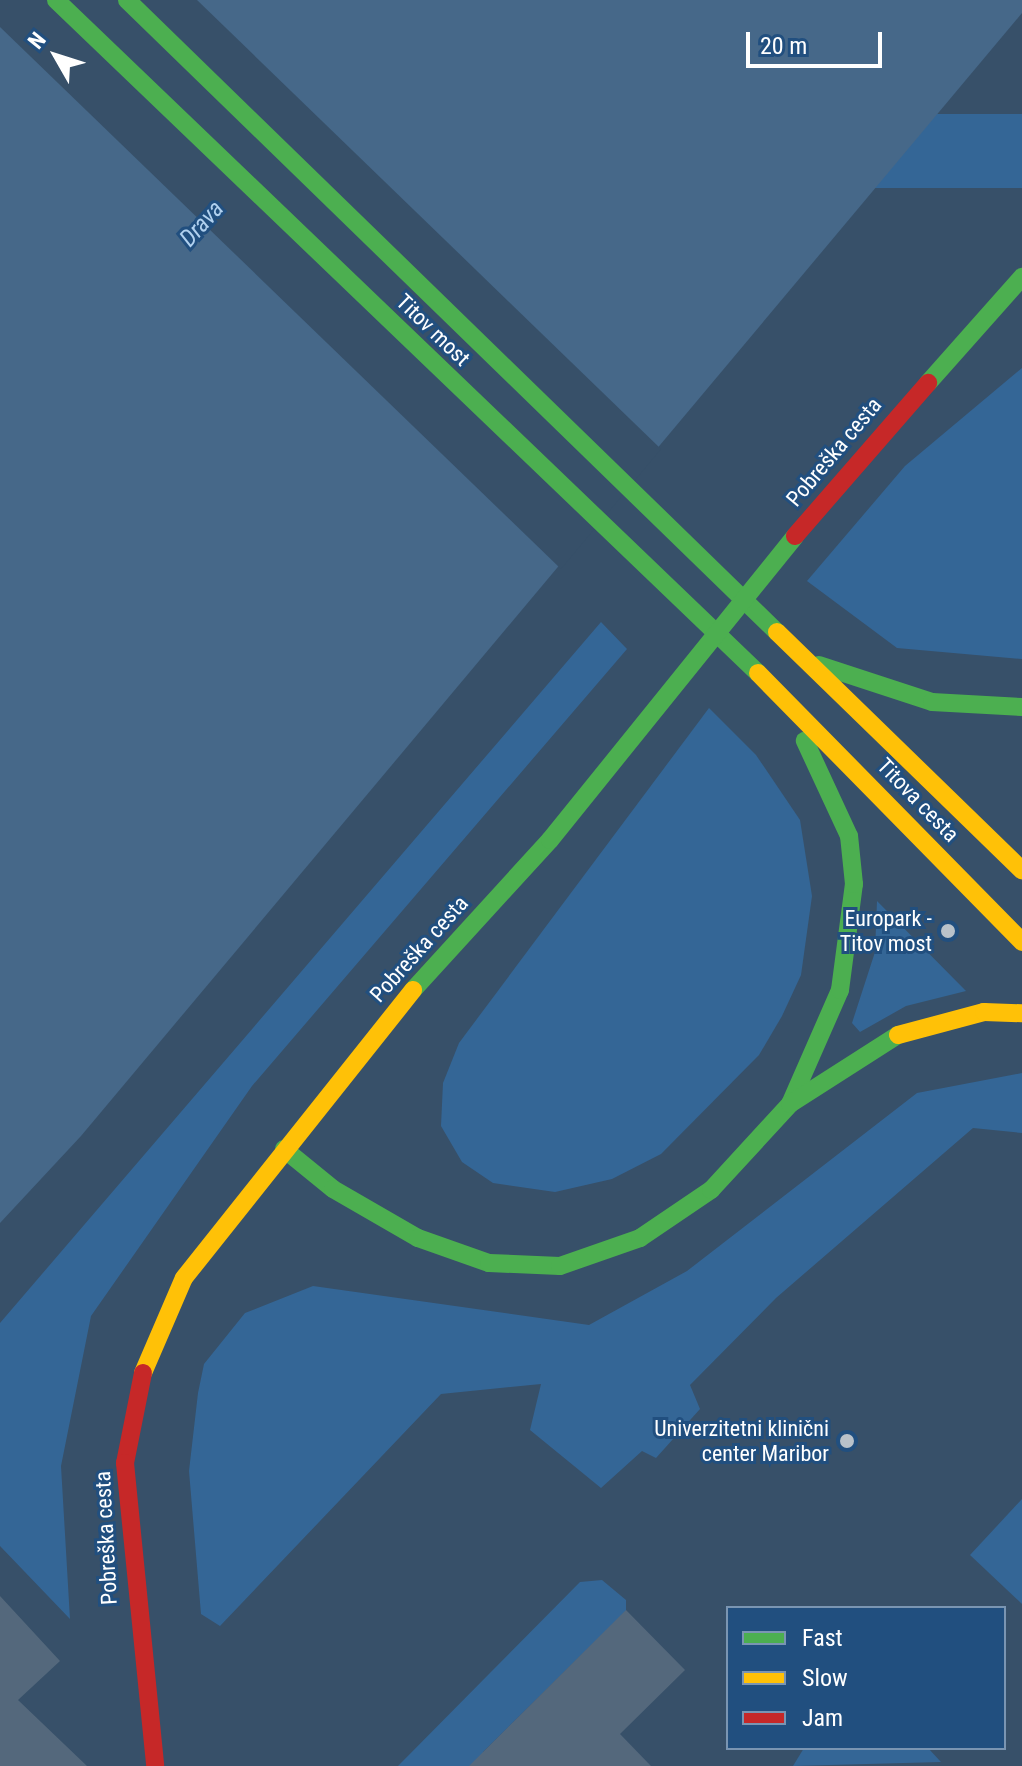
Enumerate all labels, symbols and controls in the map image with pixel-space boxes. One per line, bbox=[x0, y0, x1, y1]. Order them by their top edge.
north arrow bbox=[16, 16, 96, 96]
scale bar bbox=[750, 16, 886, 66]
text: N bbox=[23, 27, 51, 54]
text: 20 m bbox=[760, 32, 807, 60]
water label: Drava bbox=[174, 195, 230, 253]
street label: Titov most bbox=[391, 288, 475, 372]
street label: Pobreška cesta bbox=[781, 392, 887, 512]
street label: Titova cesta bbox=[872, 753, 964, 847]
street label: Pobreška cesta bbox=[364, 890, 474, 1008]
place label: Europark - Titov most bbox=[840, 905, 932, 956]
marker: Europark - Titov most bbox=[939, 922, 957, 940]
place label: Univerzitetni klinični center Maribor bbox=[654, 1415, 829, 1466]
marker: Univerzitetni klinični center Maribor bbox=[836, 1430, 858, 1452]
street label: Pobreška cesta bbox=[89, 1470, 123, 1606]
legend bbox=[726, 1606, 1006, 1750]
text: Fast bbox=[802, 1624, 843, 1652]
text: Slow bbox=[802, 1664, 848, 1692]
text: Jam bbox=[802, 1704, 843, 1732]

